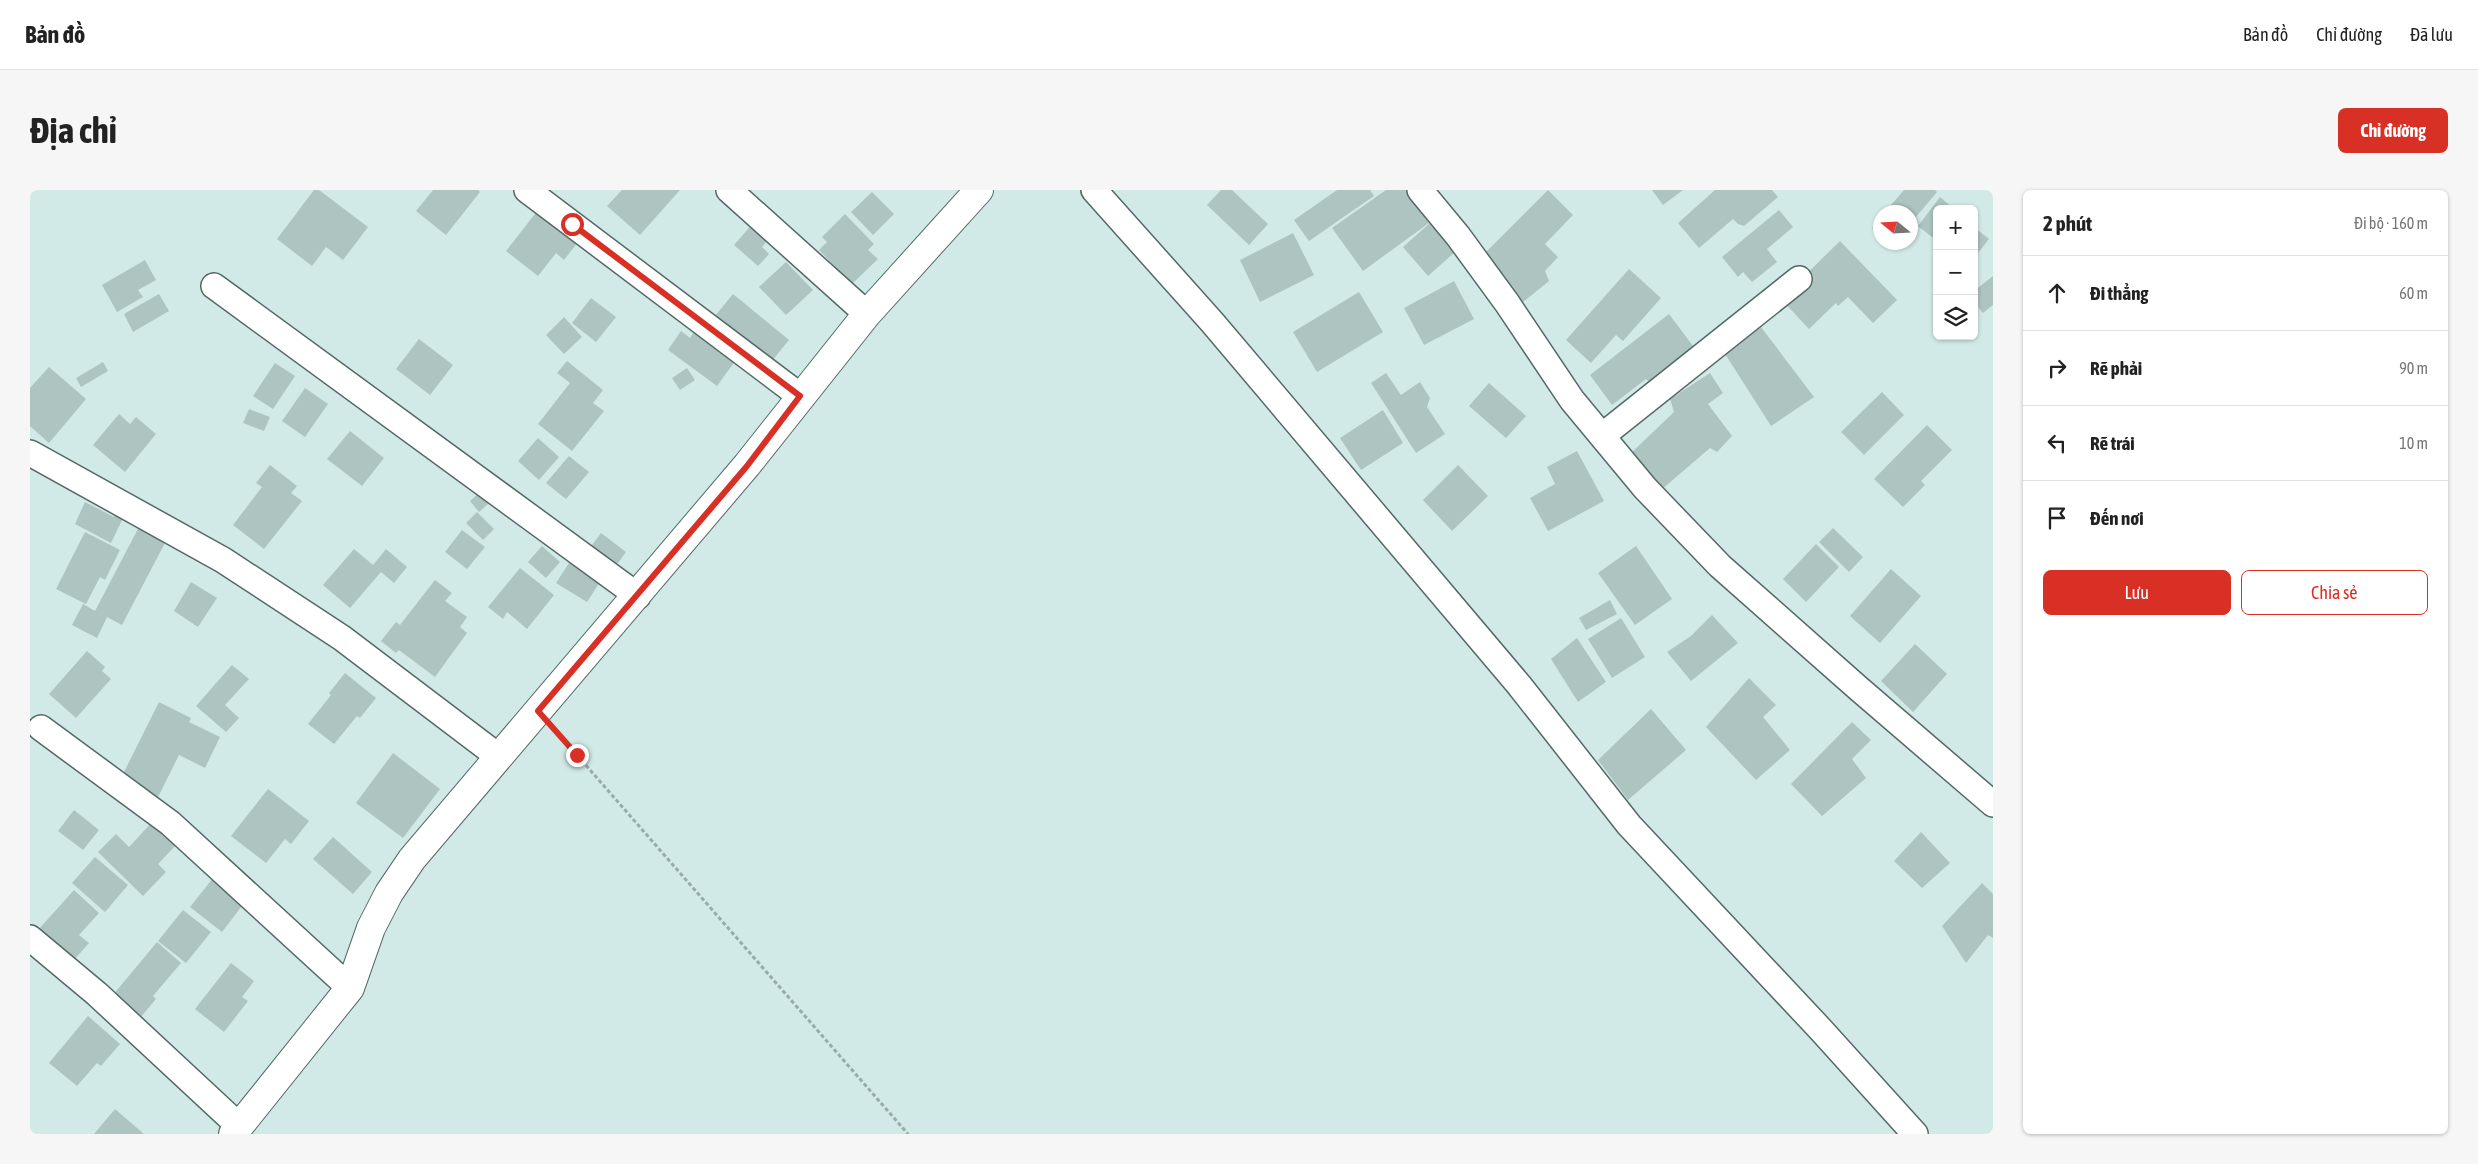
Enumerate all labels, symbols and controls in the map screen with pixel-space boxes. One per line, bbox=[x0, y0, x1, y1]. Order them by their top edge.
text: Bản đồ bbox=[25, 21, 85, 48]
text: Bản đồ bbox=[2243, 24, 2288, 45]
text: Chỉ đường bbox=[2316, 24, 2382, 45]
text: Đã lưu bbox=[2410, 24, 2453, 45]
button: Chỉ đường bbox=[2338, 108, 2448, 153]
text: Địa chỉ bbox=[30, 110, 117, 150]
north arrow bbox=[1873, 205, 1918, 250]
map controls bbox=[1933, 205, 1978, 340]
button: + bbox=[1933, 205, 1978, 250]
text: 2 phút bbox=[2043, 211, 2092, 235]
route start bbox=[561, 213, 584, 236]
text: Đi bộ · 160 m bbox=[2354, 214, 2428, 232]
button: − bbox=[1933, 250, 1978, 295]
icon: ahead bbox=[2043, 279, 2071, 307]
text: Đi thẳng bbox=[2090, 282, 2149, 304]
text: 60 m bbox=[2399, 284, 2428, 302]
button: layers bbox=[1933, 295, 1978, 340]
icon: right bbox=[2043, 354, 2071, 382]
text: Rẽ phải bbox=[2090, 357, 2142, 379]
text: 90 m bbox=[2399, 359, 2428, 377]
icon: left bbox=[2043, 429, 2071, 457]
text: Rẽ trái bbox=[2090, 432, 2135, 454]
text: 10 m bbox=[2399, 434, 2428, 452]
icon: arrive bbox=[2043, 504, 2071, 532]
text: Đến nơi bbox=[2090, 507, 2144, 529]
button: Lưu bbox=[2043, 570, 2231, 615]
button: Chia sẻ bbox=[2241, 570, 2428, 615]
route end bbox=[566, 744, 589, 767]

